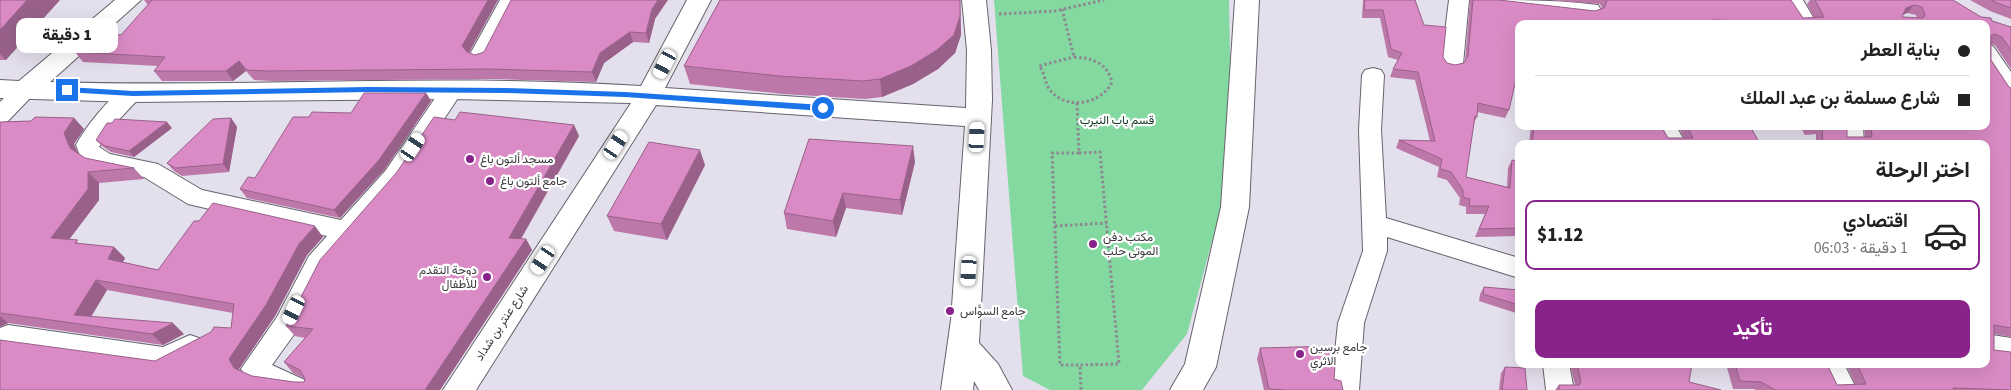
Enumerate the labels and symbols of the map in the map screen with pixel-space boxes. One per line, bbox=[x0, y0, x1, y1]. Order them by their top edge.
callout: 1 دقيقة bbox=[16, 18, 118, 52]
car bbox=[651, 47, 678, 81]
route end bbox=[56, 79, 78, 101]
route start bbox=[812, 97, 834, 119]
park label: قسم باب النيرب bbox=[1080, 112, 1154, 129]
car bbox=[968, 122, 985, 152]
car bbox=[601, 128, 630, 162]
car bbox=[398, 130, 427, 164]
place label: مسجد ألتون باغ bbox=[480, 151, 553, 168]
marker: مسجد ألتون باغ bbox=[464, 153, 476, 165]
place label: جامع ألتون باغ bbox=[500, 173, 567, 190]
marker: جامع ألتون باغ bbox=[484, 175, 496, 187]
place label: مكتب دفن الموتى حلب bbox=[1103, 229, 1158, 260]
marker: مكتب دفن الموتى حلب bbox=[1087, 238, 1099, 250]
car bbox=[528, 243, 557, 277]
car bbox=[960, 256, 977, 286]
place label: دوحة التقدم للأطفال bbox=[419, 262, 477, 293]
marker: دوحة التقدم للأطفال bbox=[481, 271, 493, 283]
street label: شارع عنتر بن شداد bbox=[471, 282, 533, 364]
car bbox=[280, 293, 307, 327]
place label: جامع السوَّاس bbox=[960, 303, 1026, 320]
marker: جامع السوَّاس bbox=[944, 305, 956, 317]
place label: جامع برسين الاثري bbox=[1310, 339, 1367, 371]
marker: جامع برسين الاثري bbox=[1294, 348, 1306, 360]

